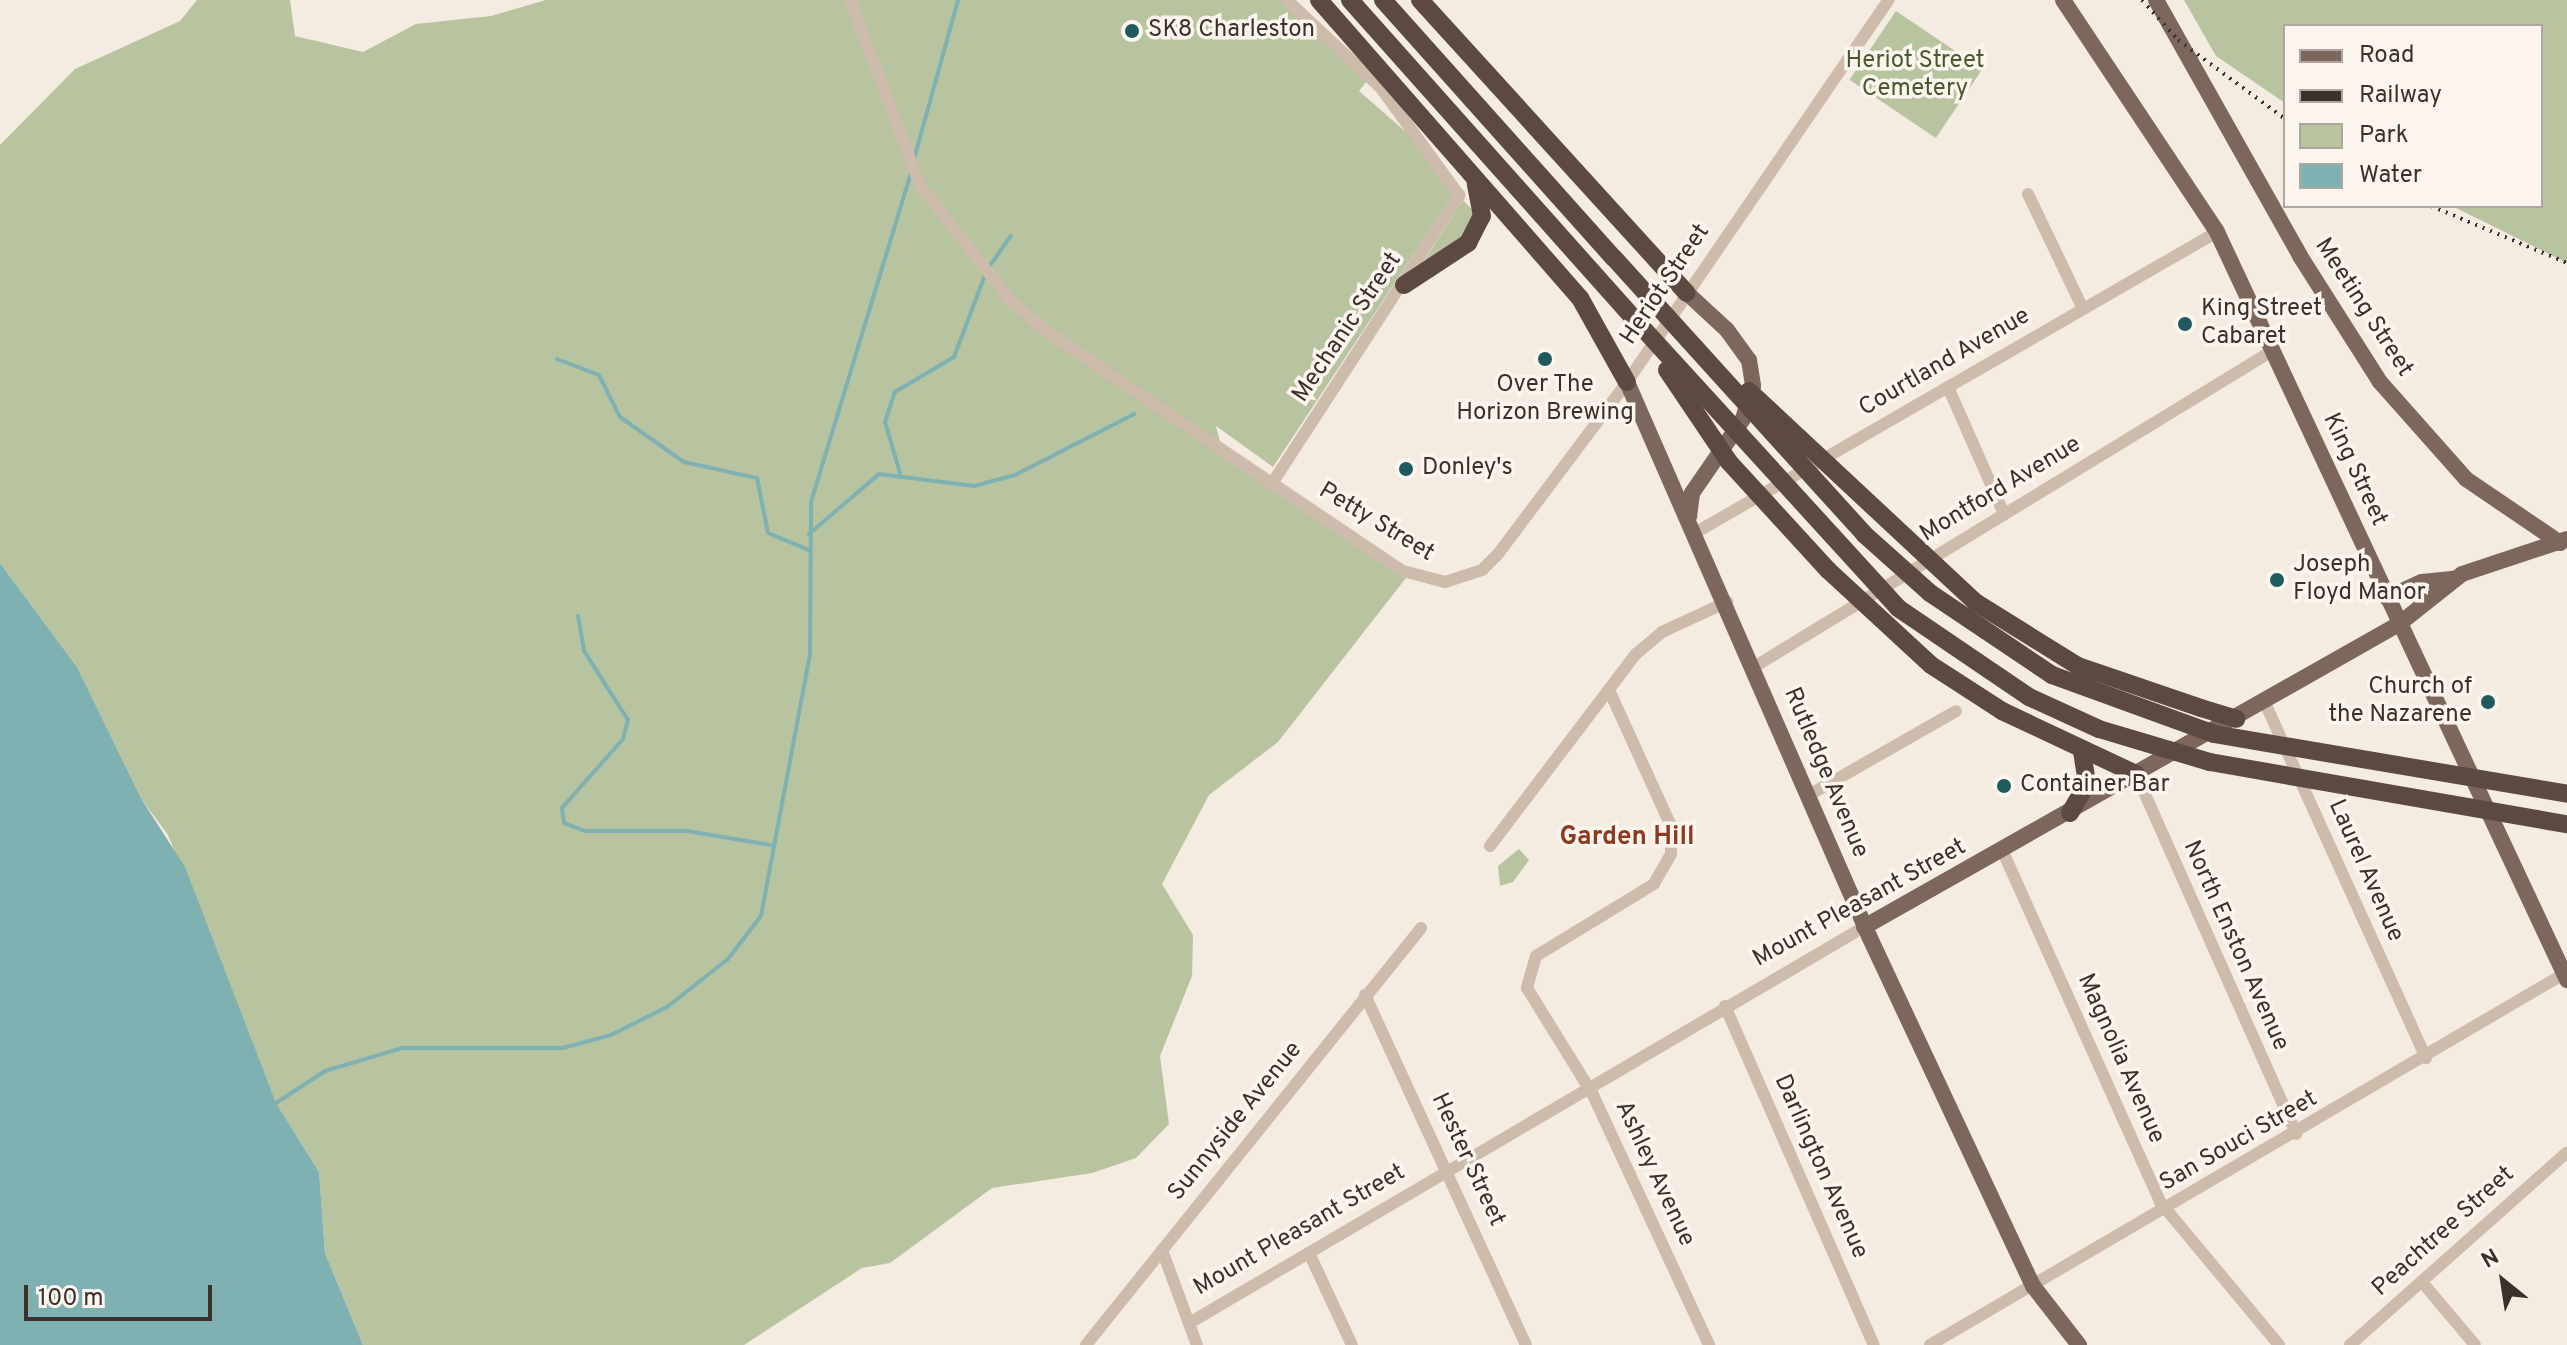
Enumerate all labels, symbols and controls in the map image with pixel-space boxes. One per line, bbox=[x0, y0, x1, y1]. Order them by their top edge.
place label: SK8 Charleston bbox=[1148, 17, 1315, 45]
marker: SK8 Charleston bbox=[1123, 22, 1141, 40]
legend bbox=[2283, 24, 2543, 208]
text: Road bbox=[2359, 41, 2415, 71]
park label: Heriot Street Cemetery bbox=[1845, 48, 1985, 104]
text: Railway bbox=[2359, 81, 2442, 111]
text: Park bbox=[2359, 121, 2409, 151]
text: Water bbox=[2359, 161, 2422, 191]
street label: Heriot Street bbox=[1615, 219, 1717, 351]
street label: Meeting Street bbox=[2308, 233, 2418, 383]
street label: Mechanic Street bbox=[1287, 248, 1409, 408]
place label: King Street Cabaret bbox=[2201, 296, 2322, 352]
street label: Courtland Avenue bbox=[1854, 302, 2036, 424]
marker: King Street Cabaret bbox=[2176, 315, 2194, 333]
marker: Over The Horizon Brewing bbox=[1536, 350, 1554, 368]
place label: Over The Horizon Brewing bbox=[1456, 372, 1634, 428]
street label: King Street bbox=[2315, 409, 2393, 531]
street label: Montford Avenue bbox=[1915, 430, 2087, 550]
place label: Donley's bbox=[1422, 455, 1513, 483]
marker: Donley's bbox=[1397, 460, 1415, 478]
street label: Petty Street bbox=[1313, 477, 1439, 569]
place label: Joseph Floyd Manor bbox=[2293, 552, 2426, 608]
marker: Joseph Floyd Manor bbox=[2268, 571, 2286, 589]
place label: Church of the Nazarene bbox=[2328, 674, 2472, 730]
street label: Rutledge Avenue bbox=[1776, 683, 1874, 863]
marker: Church of the Nazarene bbox=[2479, 693, 2497, 711]
place label: Container Bar bbox=[2020, 772, 2170, 800]
marker: Container Bar bbox=[1995, 777, 2013, 795]
street label: Laurel Avenue bbox=[2321, 795, 2409, 947]
district label: Garden Hill bbox=[1559, 822, 1695, 854]
street label: Mount Pleasant Street bbox=[1749, 833, 1971, 975]
street label: North Enston Avenue bbox=[2175, 836, 2295, 1056]
street label: Magnolia Avenue bbox=[2070, 969, 2170, 1149]
street label: Sunnyside Avenue bbox=[1163, 1036, 1309, 1208]
street label: Darlington Avenue bbox=[1766, 1070, 1874, 1264]
street label: San Souci Street bbox=[2155, 1085, 2323, 1199]
street label: Hester Street bbox=[1424, 1089, 1510, 1231]
street label: Ashley Avenue bbox=[1608, 1096, 1700, 1252]
street label: Mount Pleasant Street bbox=[1189, 1159, 1411, 1303]
street label: Peachtree Street bbox=[2367, 1161, 2521, 1303]
north arrow bbox=[2463, 1241, 2543, 1321]
text: N bbox=[2477, 1244, 2504, 1275]
scale bar bbox=[28, 1269, 216, 1319]
text: 100 m bbox=[38, 1284, 104, 1314]

